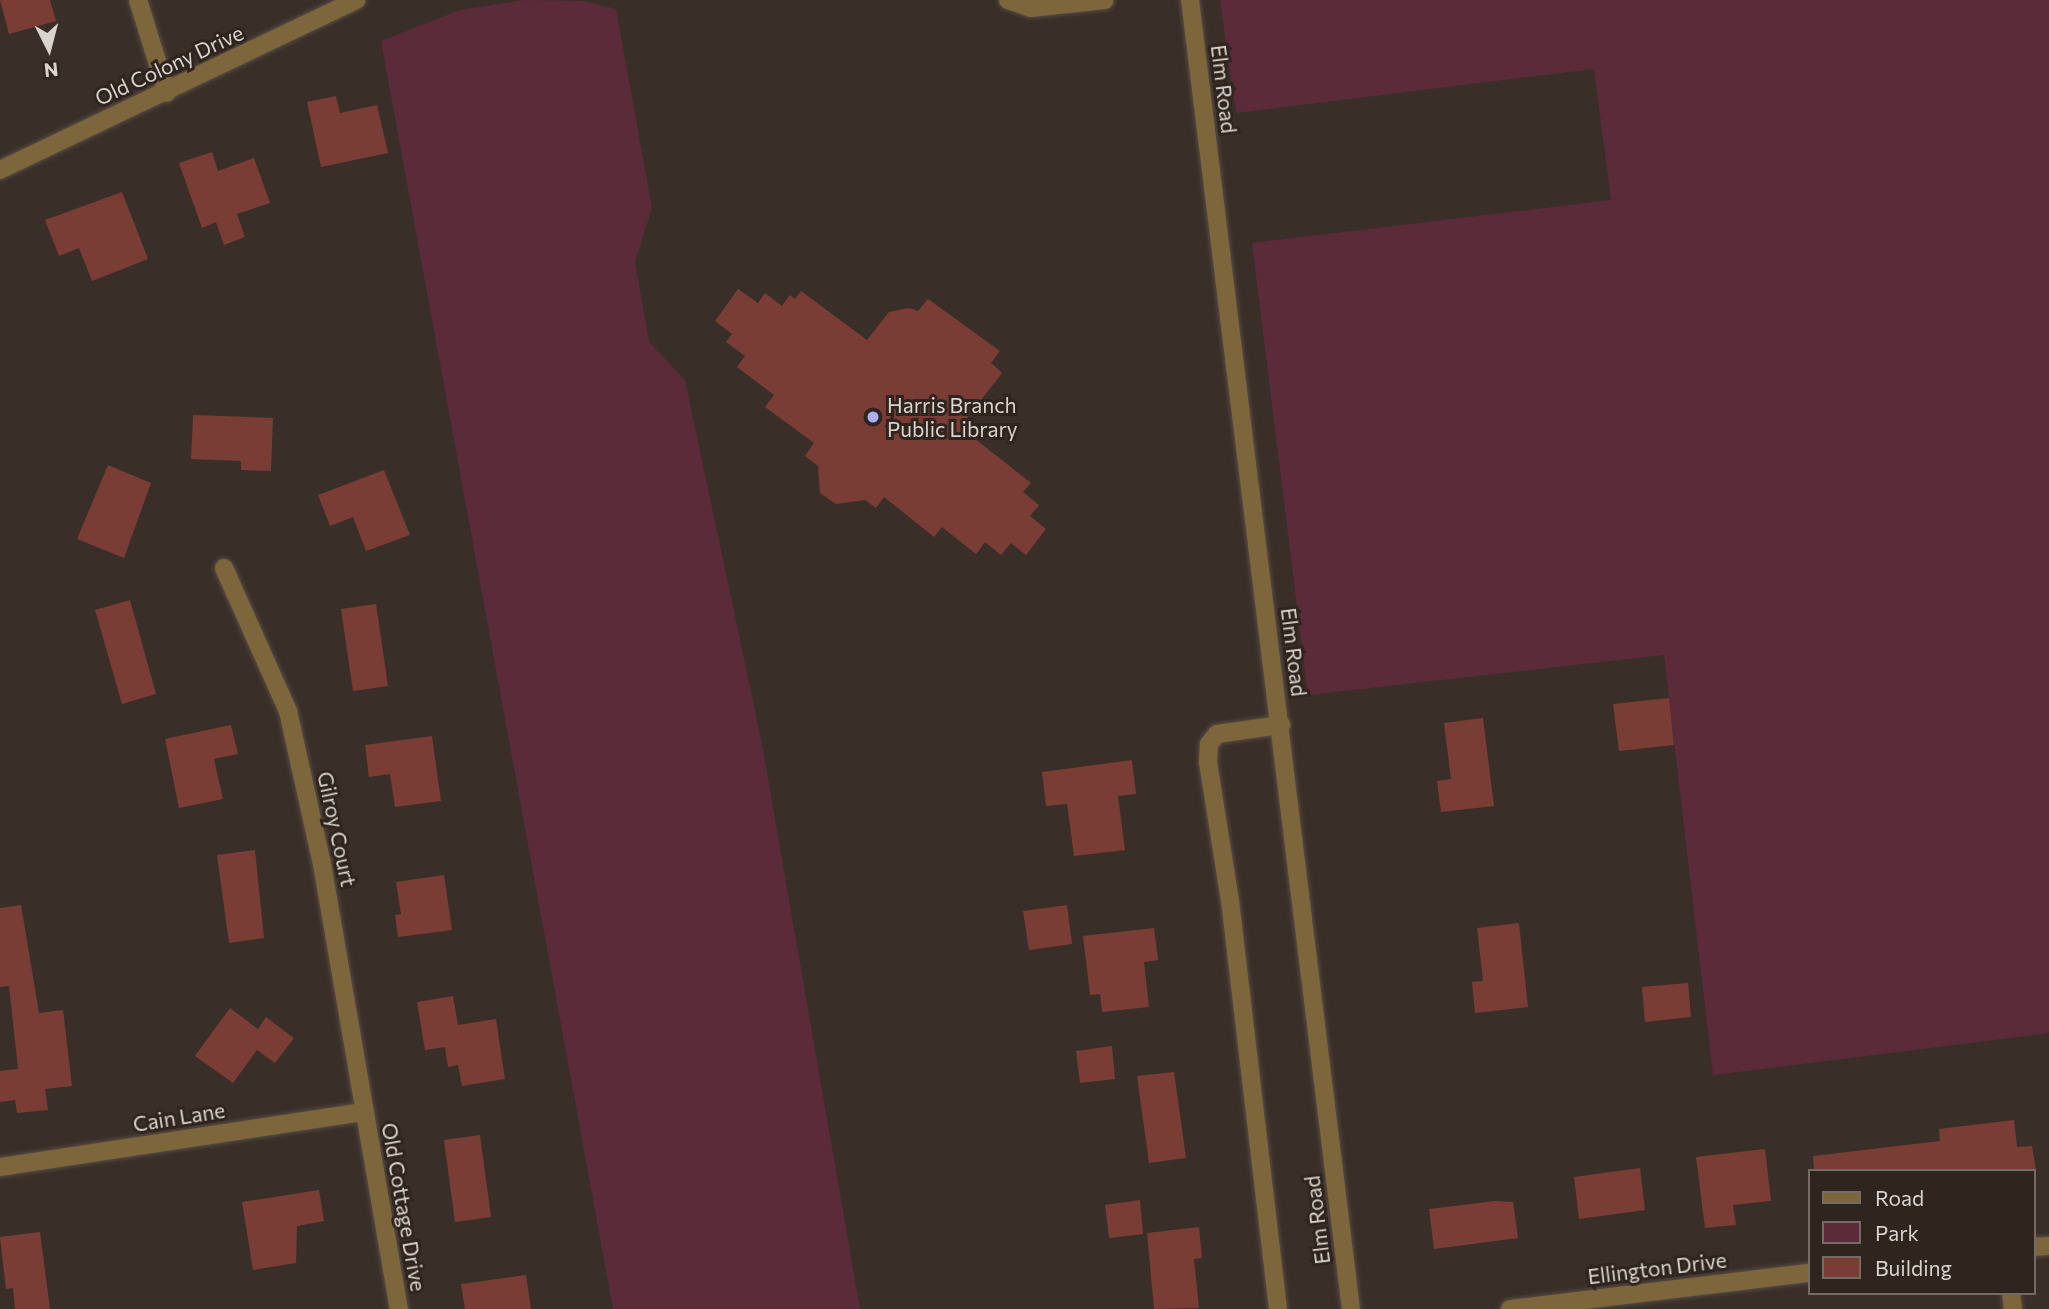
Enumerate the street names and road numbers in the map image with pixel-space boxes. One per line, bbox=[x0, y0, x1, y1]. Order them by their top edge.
street label: Old Colony Drive bbox=[91, 20, 247, 110]
street label: Elm Road bbox=[1206, 43, 1242, 135]
street label: Elm Road bbox=[1276, 606, 1312, 698]
street label: Gilroy Court bbox=[313, 769, 361, 889]
street label: Cain Lane bbox=[131, 1097, 227, 1137]
street label: Old Cottage Drive bbox=[377, 1121, 431, 1293]
street label: Elm Road bbox=[1299, 1174, 1335, 1266]
street label: Ellington Drive bbox=[1586, 1247, 1728, 1289]

